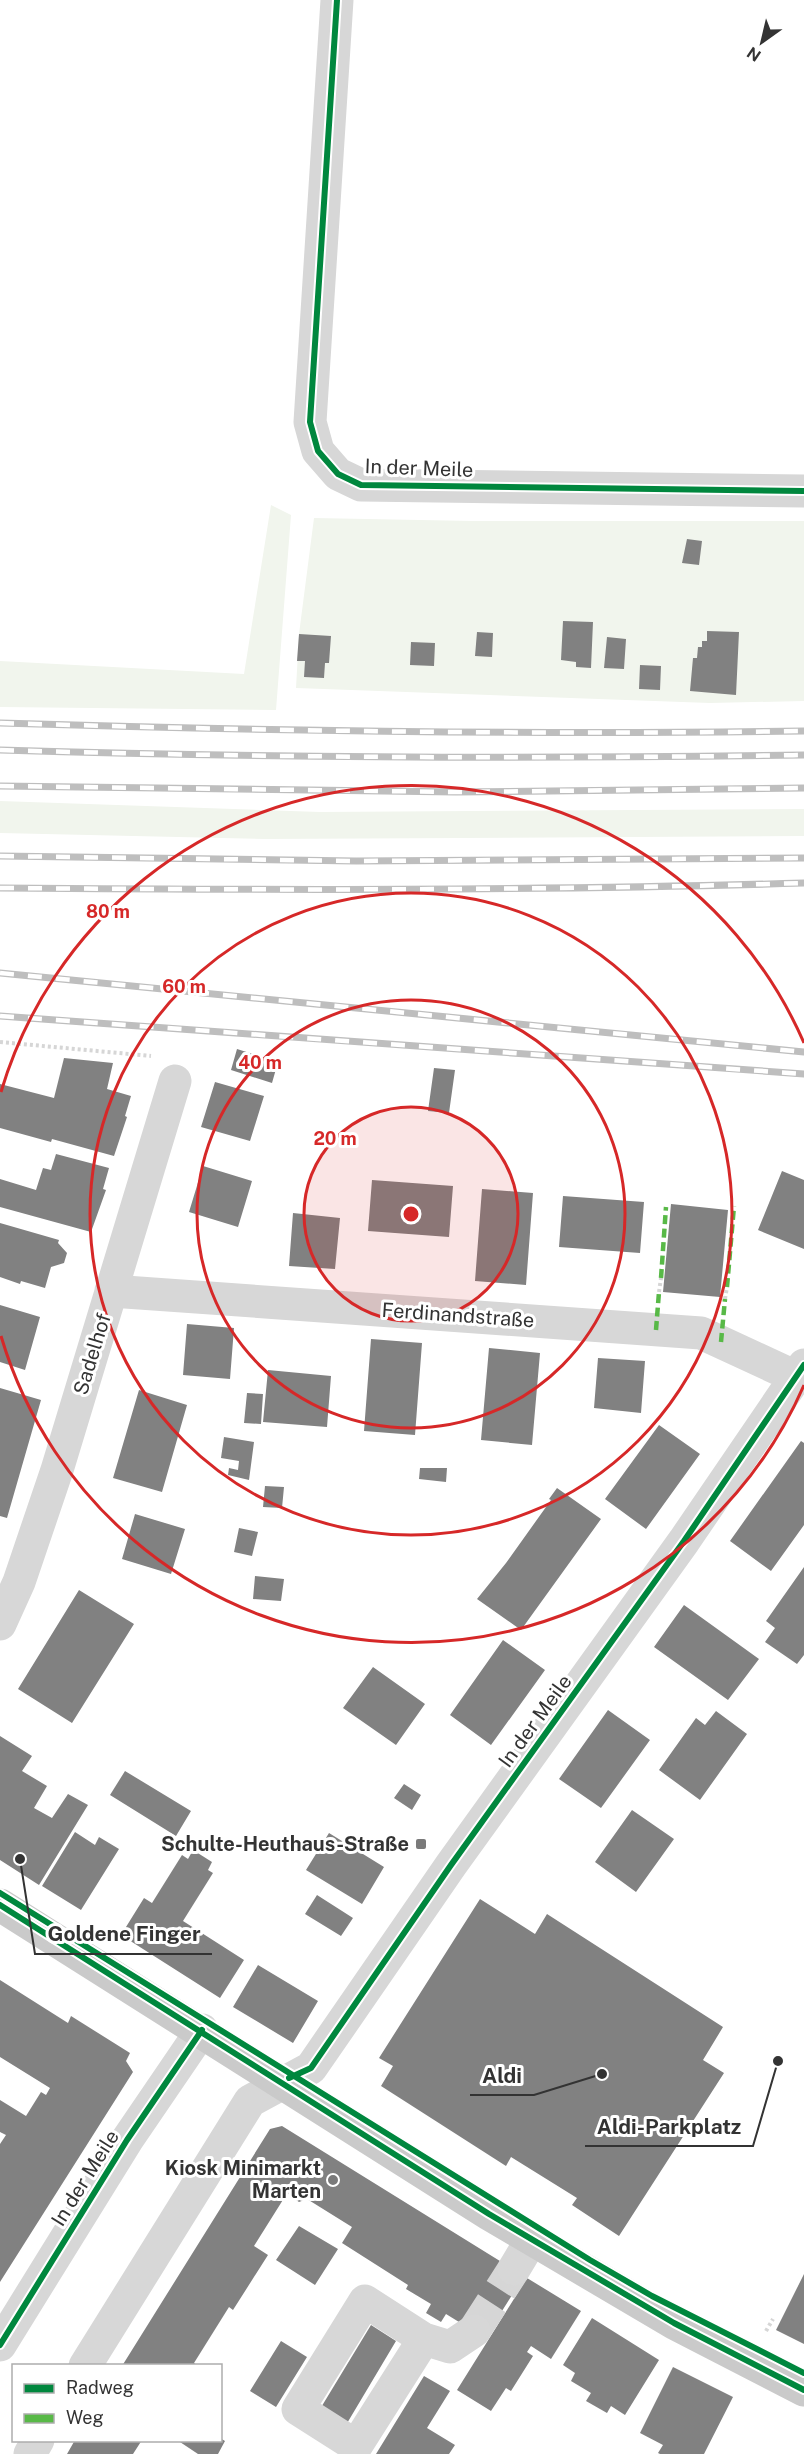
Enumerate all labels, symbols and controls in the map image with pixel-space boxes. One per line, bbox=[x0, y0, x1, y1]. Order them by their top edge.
north arrow bbox=[732, 12, 792, 72]
text: N bbox=[743, 43, 764, 65]
street label: In der Meile bbox=[364, 454, 474, 482]
text: 80 m bbox=[86, 901, 130, 922]
text: 60 m bbox=[162, 976, 206, 997]
text: 40 m bbox=[238, 1052, 282, 1073]
text: 20 m bbox=[313, 1128, 357, 1149]
centre of rings bbox=[401, 1204, 421, 1224]
street label: Ferdinandstraße bbox=[381, 1298, 535, 1332]
street label: Sadelhof bbox=[68, 1310, 116, 1398]
street label: In der Meile bbox=[493, 1670, 577, 1772]
place label: Schulte-Heuthaus-Straße bbox=[161, 1832, 409, 1856]
marker: Schulte-Heuthaus-Straße bbox=[414, 1837, 428, 1851]
callout: Goldene Finger bbox=[35, 1915, 212, 1954]
text: Goldene Finger bbox=[47, 1921, 201, 1946]
callout: Aldi bbox=[470, 2056, 534, 2095]
text: Aldi bbox=[482, 2063, 522, 2088]
callout: Aldi-Parkplatz bbox=[585, 2107, 753, 2146]
text: Aldi-Parkplatz bbox=[597, 2114, 741, 2139]
street label: In der Meile bbox=[46, 2126, 124, 2230]
place label: Kiosk Minimarkt Marten bbox=[165, 2156, 321, 2203]
marker: Kiosk Minimarkt Marten bbox=[326, 2173, 340, 2187]
legend bbox=[12, 2364, 222, 2442]
text: Radweg bbox=[66, 2377, 134, 2398]
text: Weg bbox=[66, 2407, 104, 2428]

